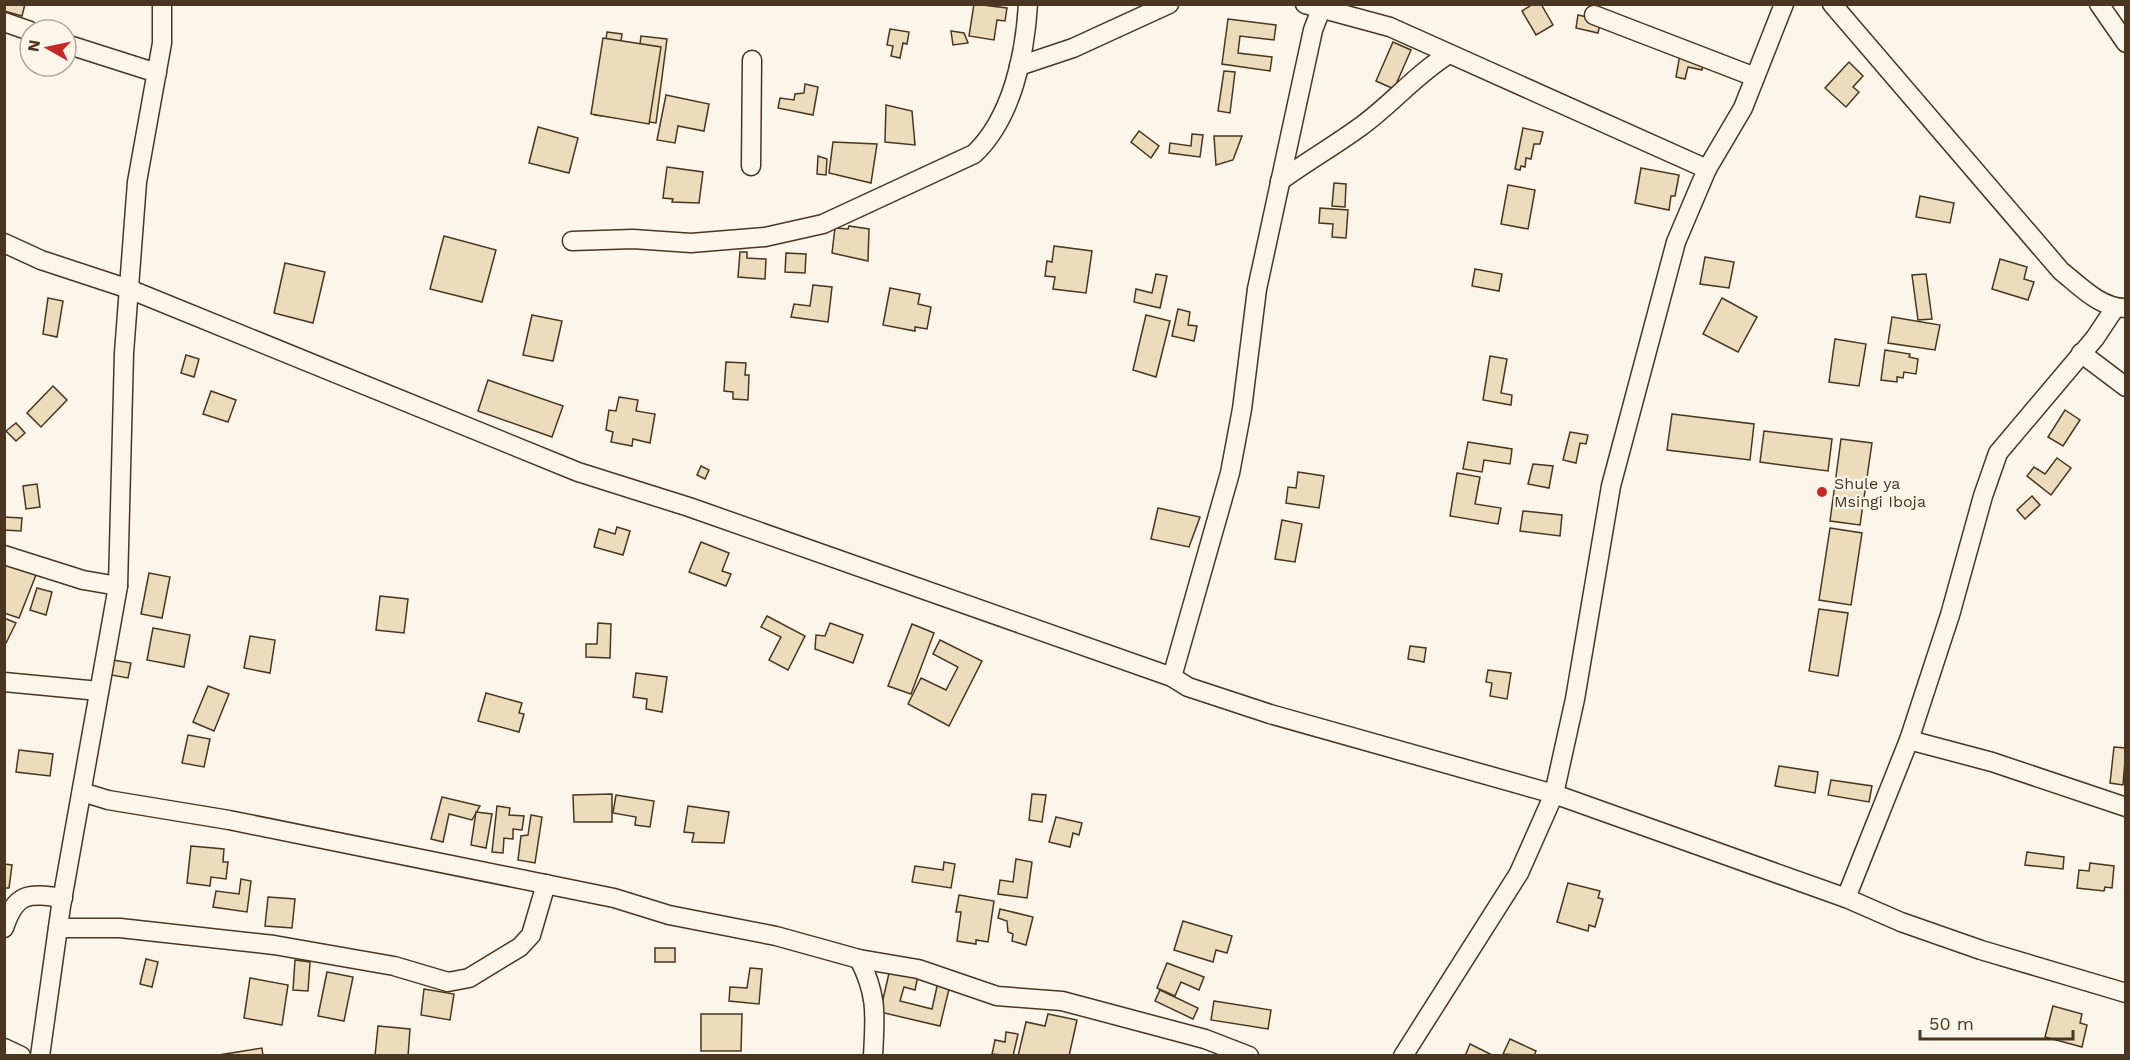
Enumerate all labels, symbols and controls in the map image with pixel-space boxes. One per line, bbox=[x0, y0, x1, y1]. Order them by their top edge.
north arrow bbox=[18, 18, 78, 78]
text: N bbox=[23, 38, 44, 53]
place label: Shule ya Msingi Iboja bbox=[1834, 474, 1926, 511]
marker: Shule ya Msingi Iboja bbox=[1815, 485, 1829, 499]
scale bar bbox=[1920, 1003, 2073, 1041]
text: 50 m bbox=[1929, 1013, 1974, 1034]

